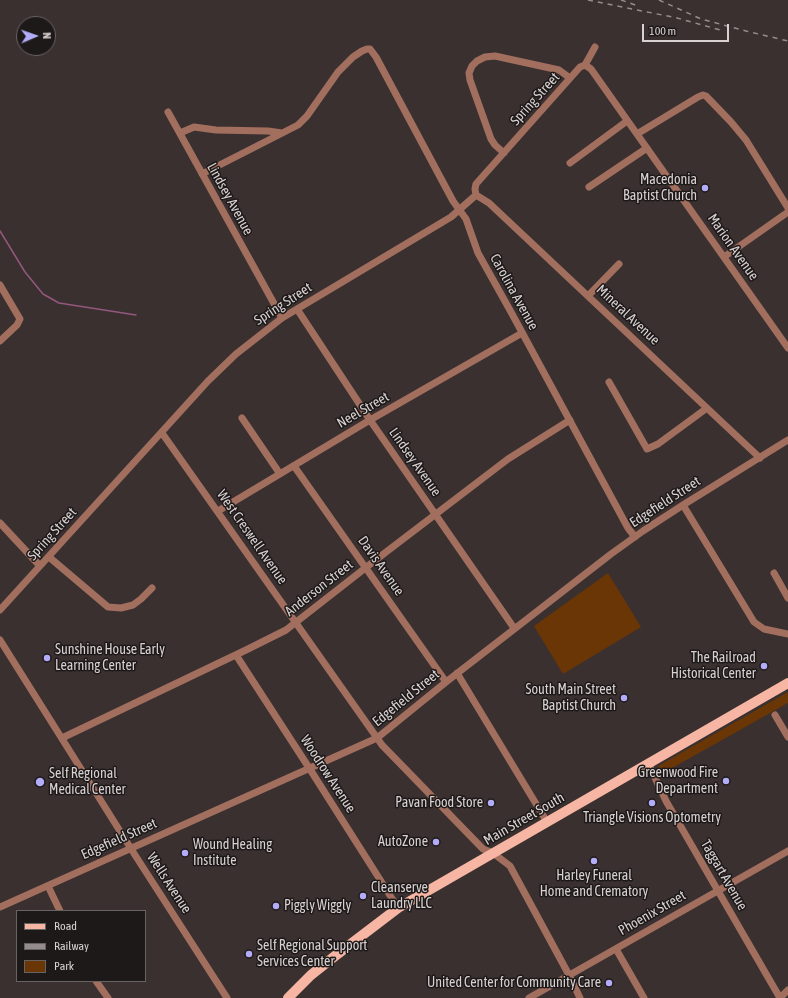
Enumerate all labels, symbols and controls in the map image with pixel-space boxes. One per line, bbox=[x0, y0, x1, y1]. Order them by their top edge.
north arrow bbox=[16, 16, 56, 56]
scale bar bbox=[644, 16, 731, 42]
text: 100 m bbox=[649, 24, 676, 38]
text: N bbox=[41, 32, 53, 39]
street label: Spring Street bbox=[507, 69, 563, 129]
street label: Lindsey Avenue bbox=[203, 160, 257, 238]
place label: Macedonia Baptist Church bbox=[623, 172, 697, 204]
marker: Macedonia Baptist Church bbox=[700, 183, 710, 193]
street label: Marion Avenue bbox=[704, 211, 762, 283]
street label: Carolina Avenue bbox=[486, 251, 542, 333]
street label: Spring Street bbox=[251, 279, 315, 329]
street label: Mineral Avenue bbox=[593, 281, 663, 349]
street label: Neel Street bbox=[334, 388, 392, 432]
street label: Lindsey Avenue bbox=[385, 425, 445, 499]
street label: Edgefield Street bbox=[626, 473, 704, 531]
street label: West Creswell Avenue bbox=[213, 487, 291, 587]
street label: Spring Street bbox=[24, 504, 80, 564]
street label: Davis Avenue bbox=[354, 533, 408, 599]
street label: Anderson Street bbox=[282, 556, 356, 620]
place label: Sunshine House Early Learning Center bbox=[55, 642, 165, 674]
place label: The Railroad Historical Center bbox=[671, 650, 756, 682]
marker: Sunshine House Early Learning Center bbox=[42, 653, 52, 663]
marker: The Railroad Historical Center bbox=[759, 661, 769, 671]
street label: Edgefield Street bbox=[369, 666, 443, 730]
place label: South Main Street Baptist Church bbox=[526, 682, 616, 714]
marker: South Main Street Baptist Church bbox=[619, 693, 629, 703]
street label: Woodrow Avenue bbox=[297, 732, 359, 816]
place label: Greenwood Fire Department bbox=[638, 765, 718, 798]
place label: Self Regional Medical Center bbox=[49, 766, 126, 798]
marker: Self Regional Medical Center bbox=[34, 776, 46, 788]
marker: Greenwood Fire Department bbox=[721, 776, 731, 786]
street label: Main Street South bbox=[481, 789, 567, 849]
place label: Pavan Food Store bbox=[395, 795, 483, 811]
marker: Pavan Food Store bbox=[486, 798, 496, 808]
marker: Triangle Visions Optometry bbox=[647, 798, 657, 808]
place label: Triangle Visions Optometry bbox=[583, 810, 721, 826]
street label: Edgefield Street bbox=[79, 815, 159, 863]
place label: AutoZone bbox=[378, 834, 428, 850]
place label: Wound Healing Institute bbox=[193, 837, 272, 870]
marker: AutoZone bbox=[431, 837, 441, 847]
street label: Taggart Avenue bbox=[697, 837, 751, 913]
marker: Wound Healing Institute bbox=[180, 848, 190, 858]
street label: Wells Avenue bbox=[143, 849, 195, 917]
marker: Harley Funeral Home and Crematory bbox=[589, 856, 599, 866]
place label: Harley Funeral Home and Crematory bbox=[540, 868, 648, 900]
place label: Cleanserve Laundry LLC bbox=[371, 880, 432, 912]
street label: Phoenix Street bbox=[615, 887, 689, 939]
marker: Cleanserve Laundry LLC bbox=[358, 891, 368, 901]
place label: Piggly Wiggly bbox=[284, 898, 351, 914]
marker: Piggly Wiggly bbox=[271, 901, 281, 911]
legend bbox=[16, 910, 146, 982]
text: Road bbox=[54, 919, 77, 933]
place label: Self Regional Support Services Center bbox=[257, 938, 367, 970]
text: Railway bbox=[54, 939, 89, 953]
marker: Self Regional Support Services Center bbox=[244, 949, 254, 959]
text: Park bbox=[54, 959, 74, 973]
place label: United Center for Community Care bbox=[427, 975, 601, 991]
marker: United Center for Community Care bbox=[604, 978, 614, 988]

